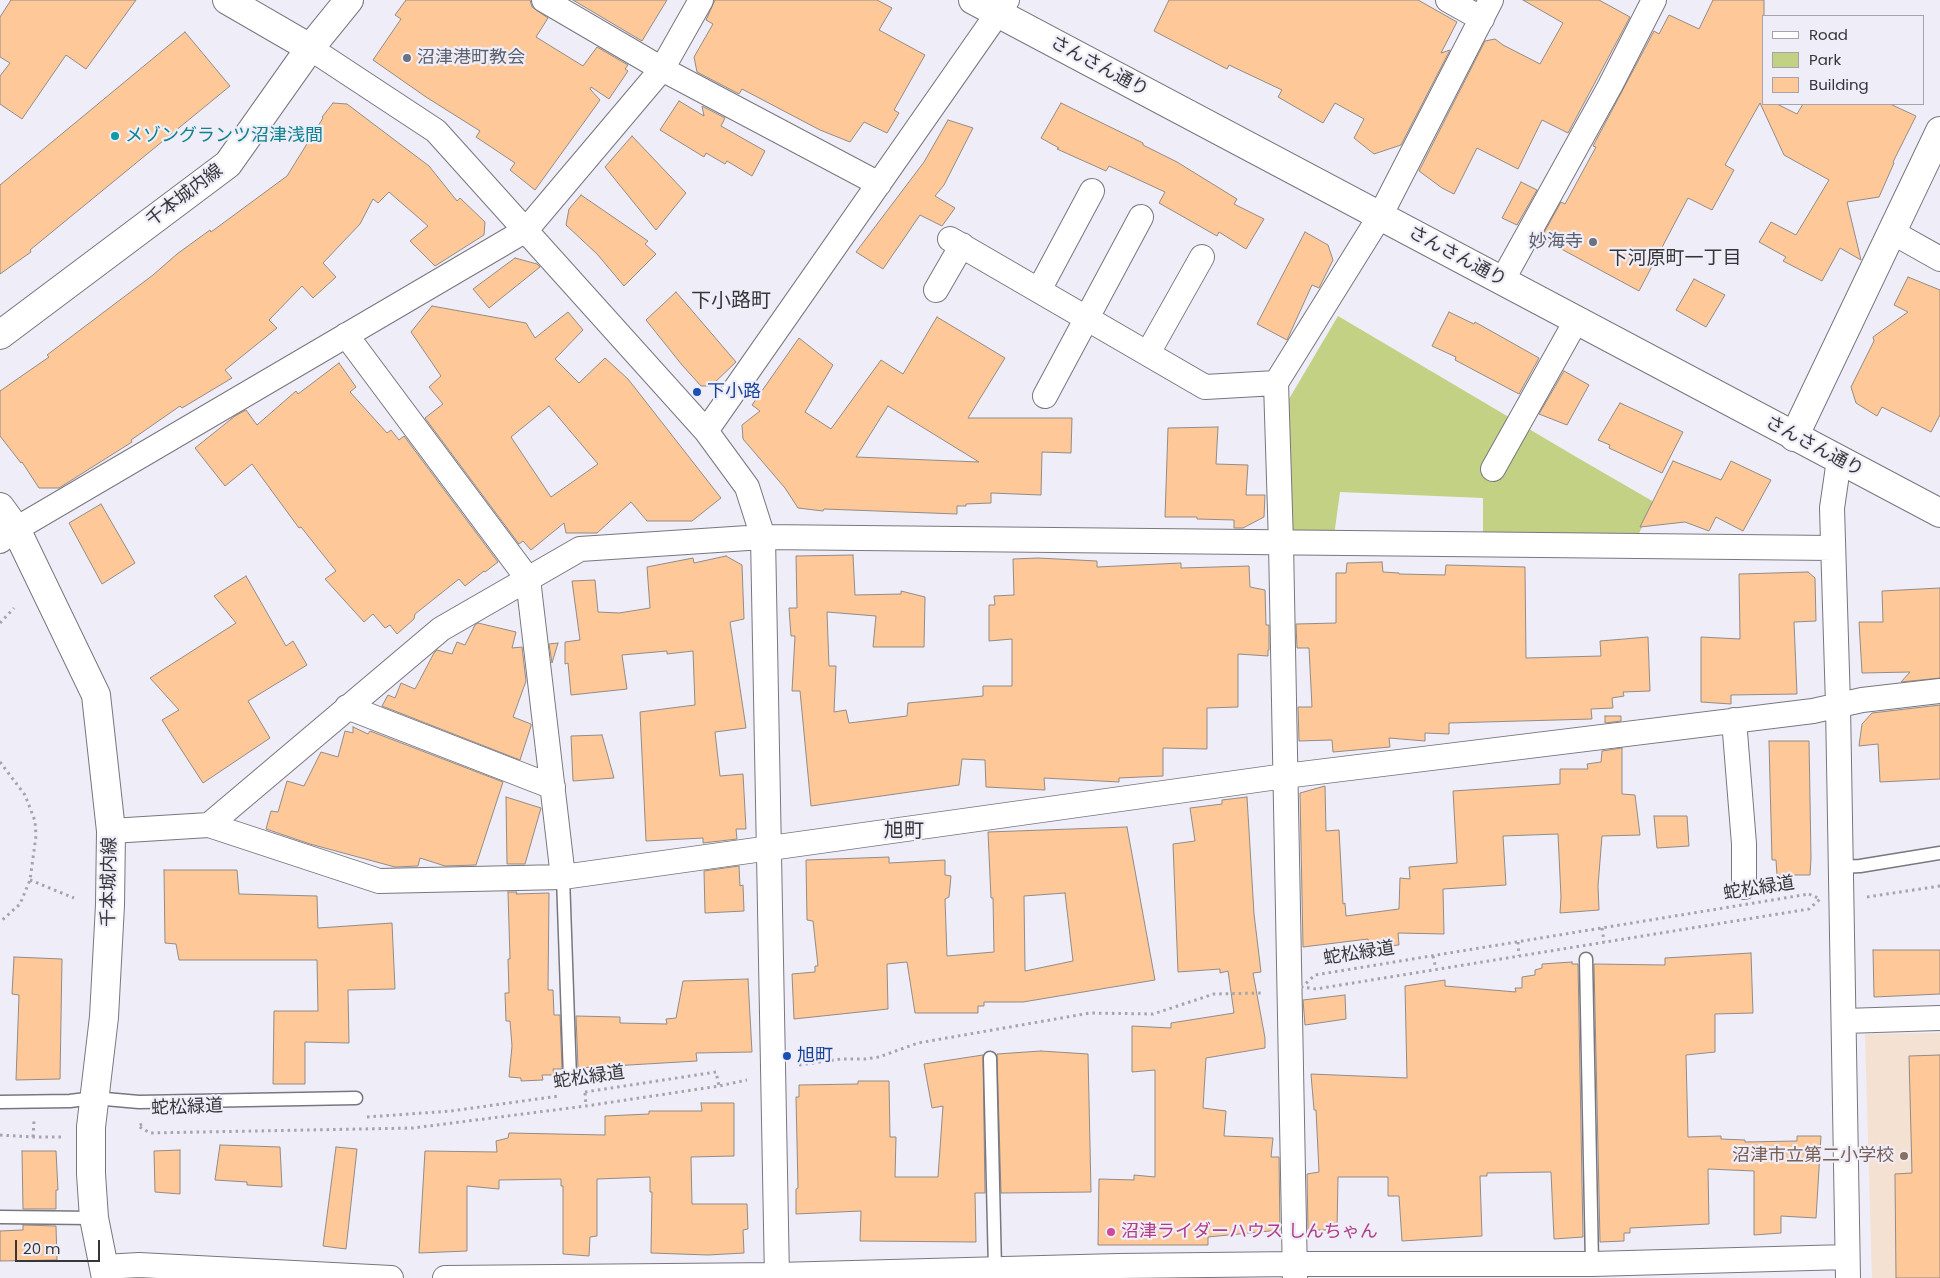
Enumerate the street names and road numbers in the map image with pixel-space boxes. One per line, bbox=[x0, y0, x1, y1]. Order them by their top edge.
street label: さんさん通り bbox=[1046, 32, 1152, 102]
street label: 千本城内線 bbox=[143, 160, 227, 232]
street label: さんさん通り bbox=[1404, 222, 1510, 292]
street label: さんさん通り bbox=[1761, 412, 1867, 482]
street label: 千本城内線 bbox=[98, 837, 122, 927]
street label: 蛇松緑道 bbox=[1722, 873, 1796, 905]
street label: 蛇松緑道 bbox=[1322, 938, 1396, 970]
street label: 蛇松緑道 bbox=[552, 1062, 626, 1094]
street label: 蛇松緑道 bbox=[151, 1096, 223, 1120]

